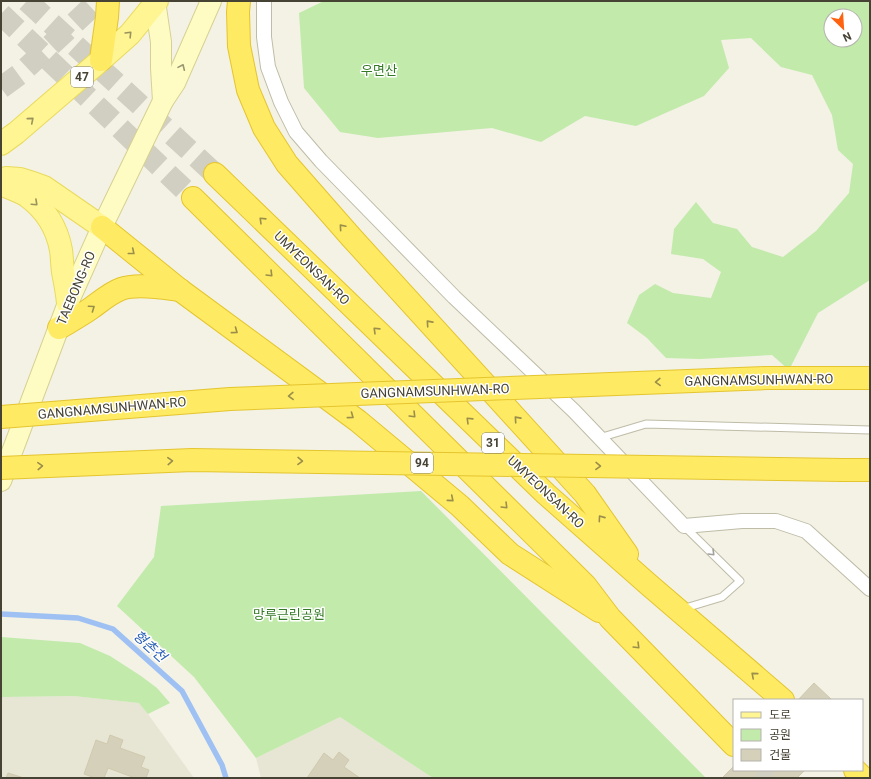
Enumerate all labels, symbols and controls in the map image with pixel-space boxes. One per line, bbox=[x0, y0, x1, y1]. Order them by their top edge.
north arrow bbox=[823, 8, 863, 48]
text: N bbox=[841, 29, 853, 44]
one-way arrow bbox=[124, 31, 132, 39]
park label: 우면산 bbox=[361, 63, 397, 78]
one-way arrow bbox=[177, 64, 185, 72]
road number: 47 bbox=[71, 67, 93, 87]
one-way arrow bbox=[27, 117, 34, 124]
one-way arrow bbox=[30, 198, 38, 206]
one-way arrow bbox=[259, 217, 267, 225]
one-way arrow bbox=[339, 224, 347, 232]
street label: UMYEONSAN-RO bbox=[271, 228, 353, 308]
one-way arrow bbox=[128, 247, 135, 254]
street label: TAEBONG-RO bbox=[54, 249, 98, 327]
one-way arrow bbox=[265, 269, 273, 277]
one-way arrow bbox=[88, 305, 95, 313]
one-way arrow bbox=[427, 320, 434, 328]
one-way arrow bbox=[231, 326, 238, 333]
one-way arrow bbox=[373, 327, 381, 334]
street label: GANGNAMSUNHWAN-RO bbox=[684, 371, 834, 389]
one-way arrow bbox=[655, 378, 661, 387]
street label: GANGNAMSUNHWAN-RO bbox=[360, 381, 510, 401]
one-way arrow bbox=[288, 392, 294, 401]
street label: GANGNAMSUNHWAN-RO bbox=[37, 394, 187, 422]
one-way arrow bbox=[408, 410, 416, 417]
one-way arrow bbox=[347, 411, 354, 418]
one-way arrow bbox=[514, 416, 521, 424]
one-way arrow bbox=[466, 417, 474, 425]
road number: 31 bbox=[482, 433, 504, 453]
road number: 94 bbox=[411, 453, 433, 473]
street label: UMYEONSAN-RO bbox=[505, 453, 587, 531]
one-way arrow bbox=[167, 456, 173, 465]
one-way arrow bbox=[297, 457, 303, 465]
one-way arrow bbox=[37, 462, 43, 471]
one-way arrow bbox=[595, 462, 601, 470]
one-way arrow bbox=[447, 495, 454, 502]
one-way arrow bbox=[500, 501, 508, 509]
one-way arrow bbox=[599, 515, 606, 522]
one-way arrow bbox=[707, 548, 715, 556]
park label: 망루근린공원 bbox=[253, 607, 325, 622]
water label: 형촌천 bbox=[130, 627, 171, 666]
one-way arrow bbox=[632, 641, 640, 649]
one-way arrow bbox=[751, 672, 759, 679]
legend bbox=[733, 699, 863, 771]
text: 도로 bbox=[769, 708, 791, 722]
text: 공원 bbox=[769, 728, 791, 742]
text: 건물 bbox=[769, 748, 791, 762]

